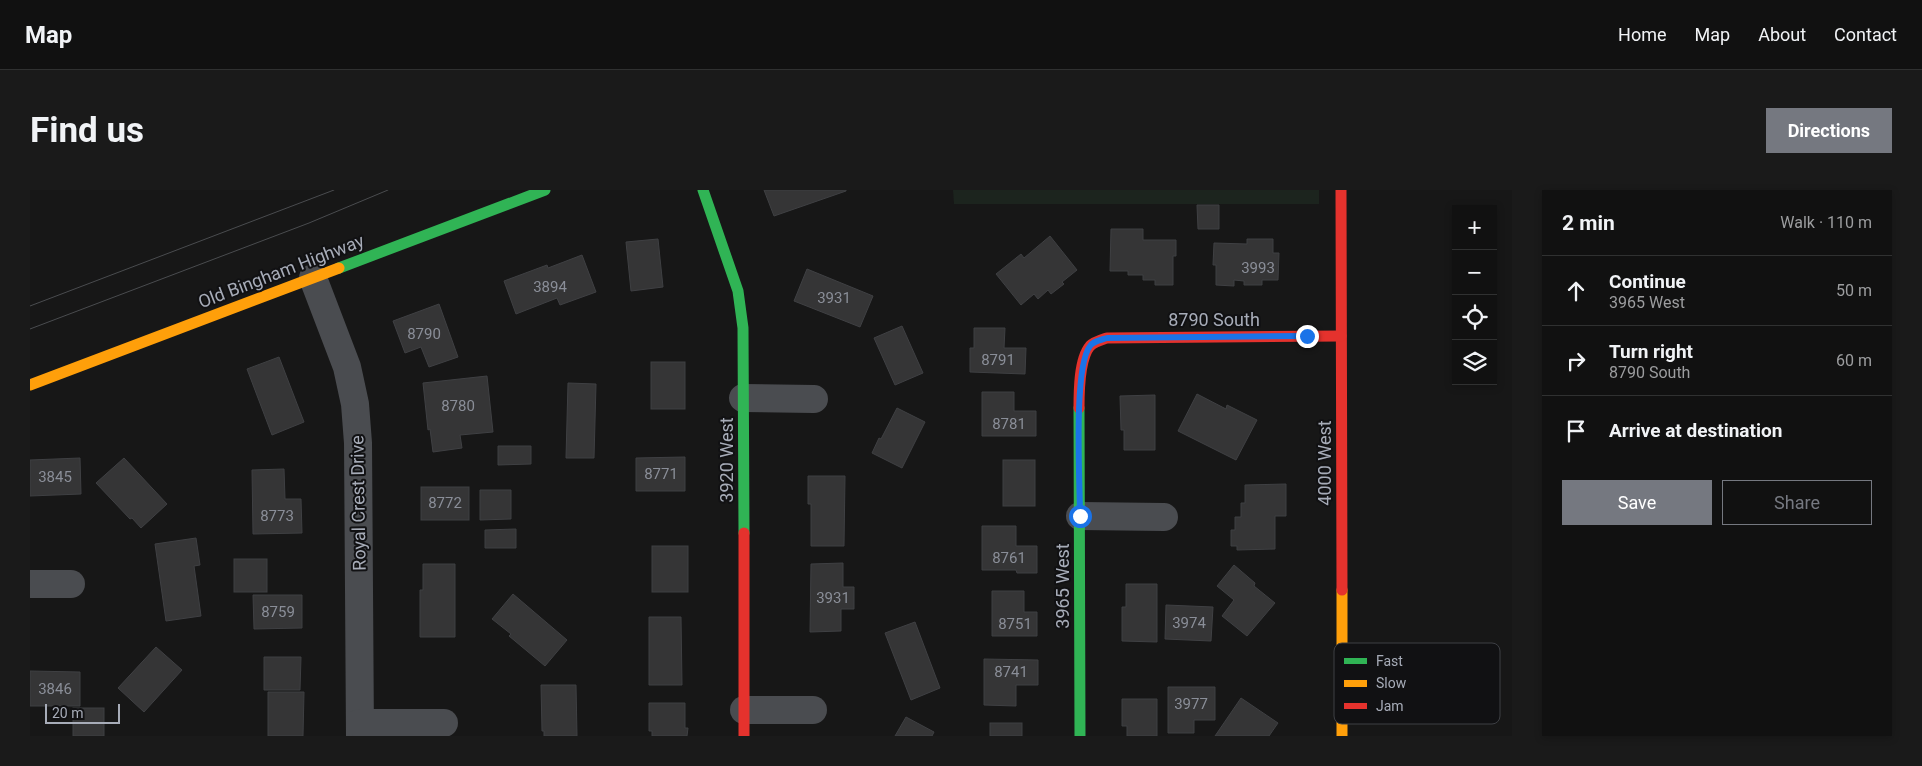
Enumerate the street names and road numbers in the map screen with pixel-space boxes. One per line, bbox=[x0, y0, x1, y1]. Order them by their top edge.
street label: Old Bingham Highway bbox=[195, 230, 367, 312]
street label: 8790 South bbox=[1168, 309, 1260, 330]
street label: 3920 West bbox=[716, 417, 737, 503]
street label: 4000 West bbox=[1314, 420, 1335, 506]
street label: Royal Crest Drive bbox=[346, 435, 370, 571]
street label: 3965 West bbox=[1052, 543, 1073, 629]

